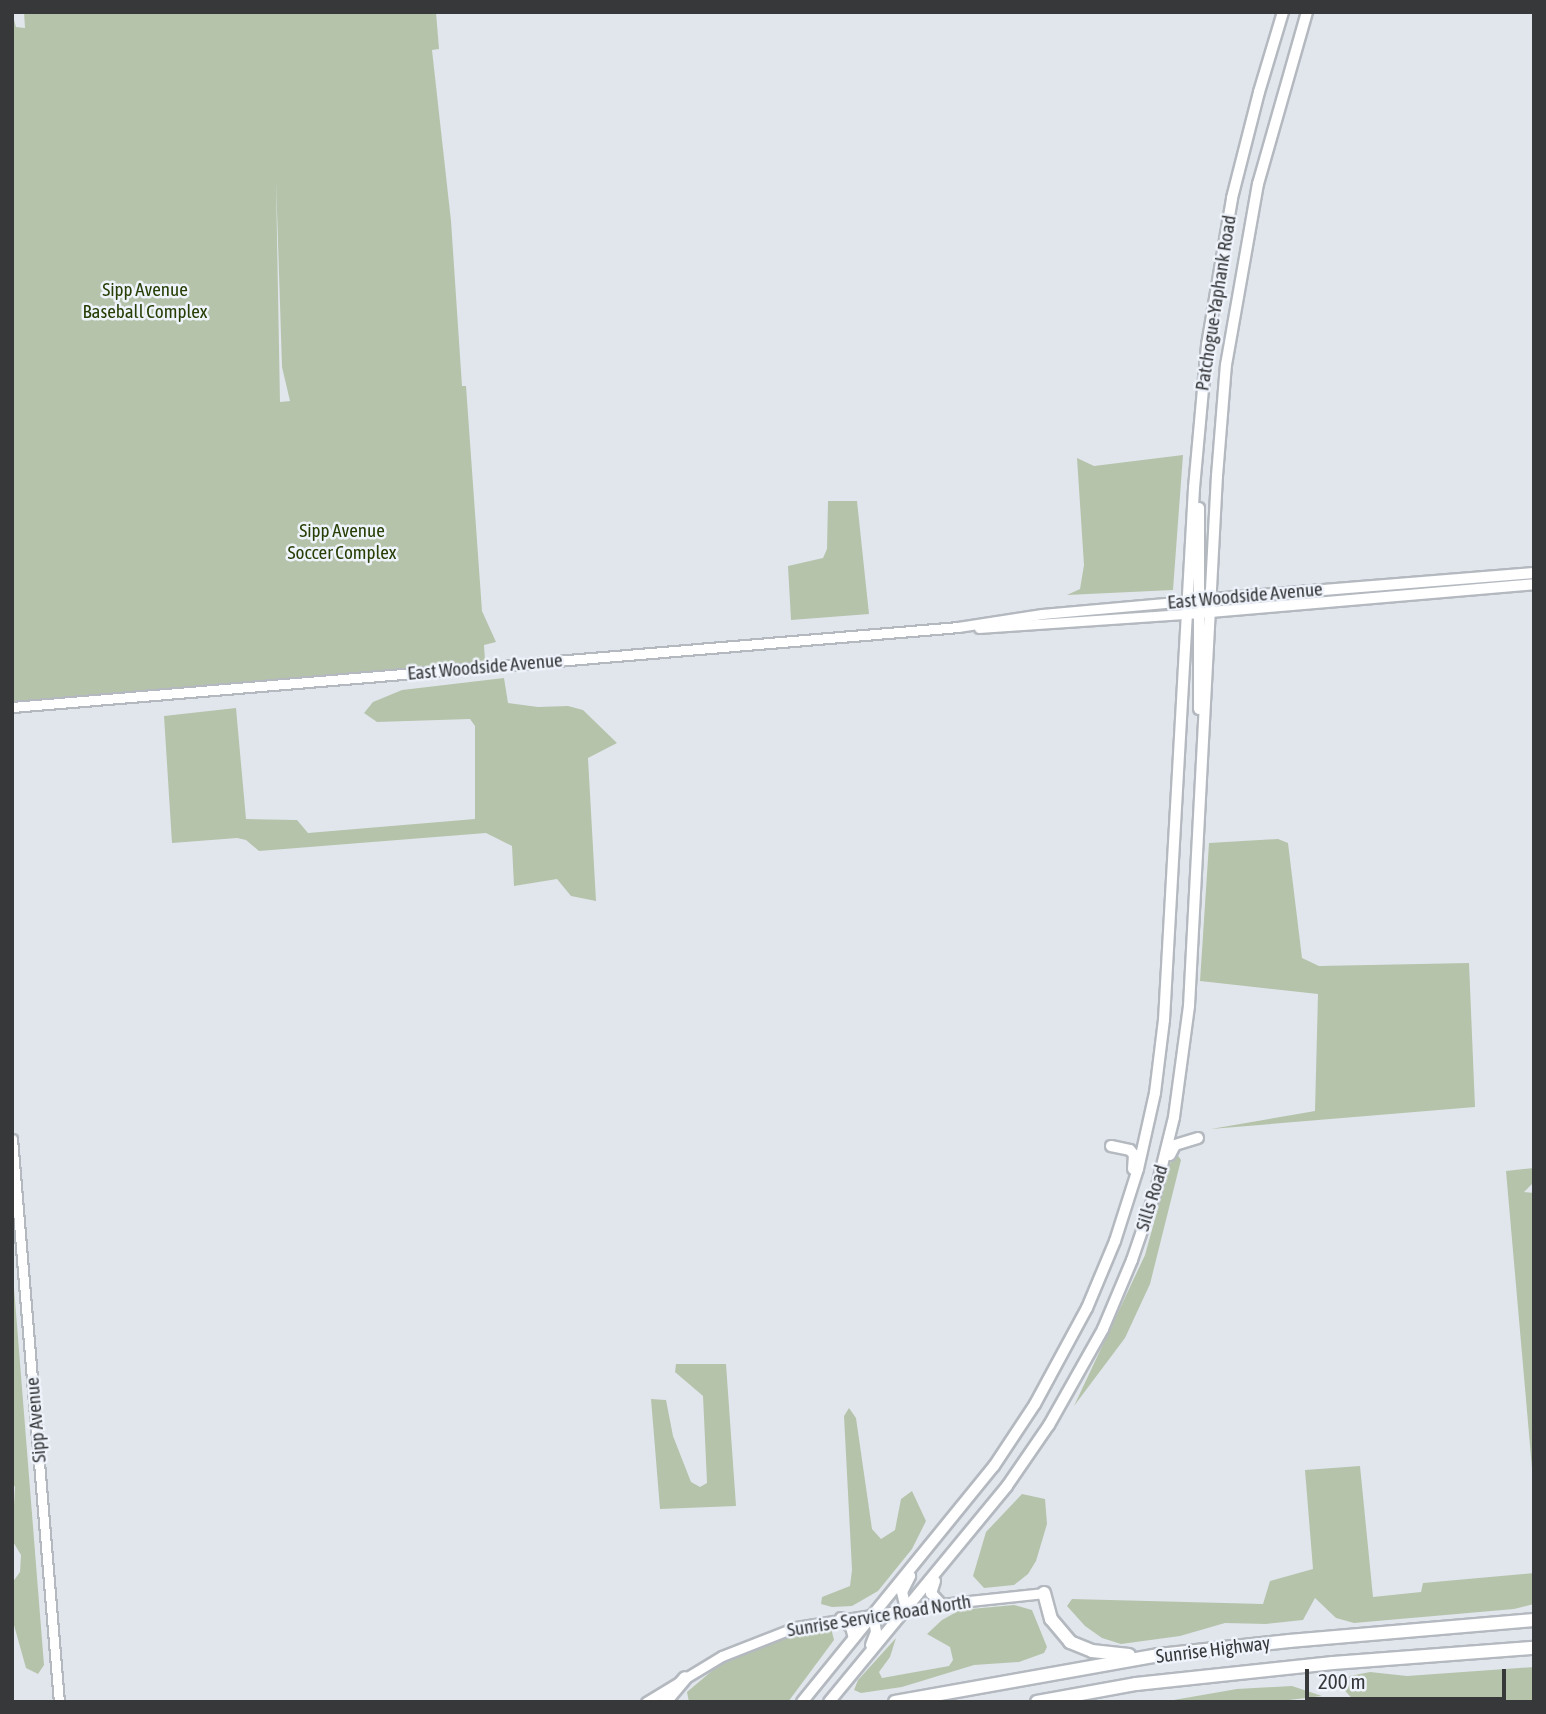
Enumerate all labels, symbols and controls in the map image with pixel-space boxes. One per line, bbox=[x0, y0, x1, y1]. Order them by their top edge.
street label: Patchogue-Yaphank Road bbox=[1191, 214, 1241, 392]
park label: Sipp Avenue Baseball Complex bbox=[83, 279, 207, 323]
park label: Sipp Avenue Soccer Complex bbox=[288, 520, 396, 564]
street label: East Woodside Avenue bbox=[1166, 578, 1324, 614]
street label: East Woodside Avenue bbox=[406, 649, 564, 685]
street label: Sills Road bbox=[1131, 1162, 1173, 1234]
street label: Sipp Avenue bbox=[21, 1376, 51, 1464]
street label: Sunrise Service Road North bbox=[785, 1590, 973, 1642]
street label: Sunrise Highway bbox=[1155, 1632, 1271, 1668]
scale bar bbox=[1308, 1654, 1509, 1698]
text: 200 m bbox=[1318, 1669, 1366, 1693]

